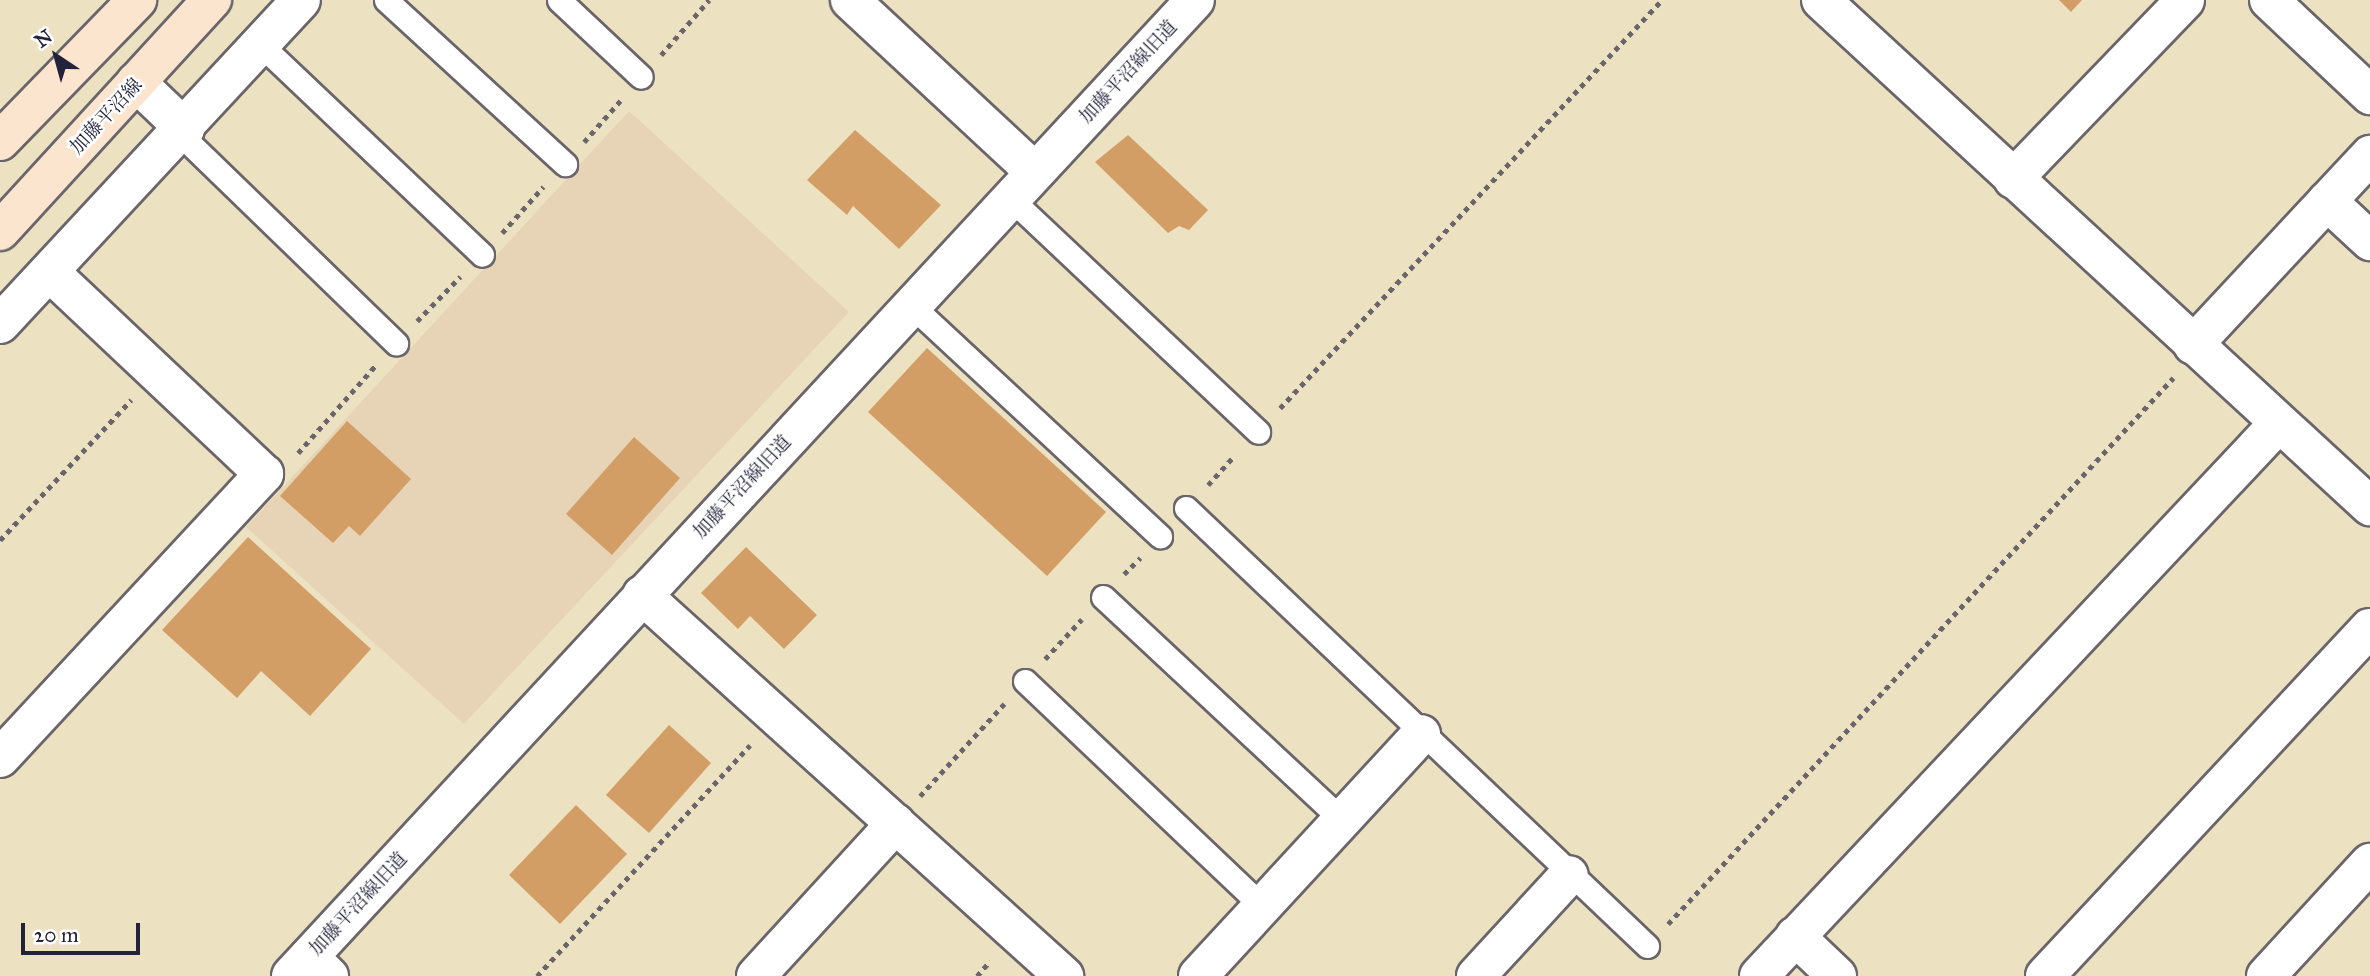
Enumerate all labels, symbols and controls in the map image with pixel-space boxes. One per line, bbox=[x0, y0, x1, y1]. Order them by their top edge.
street label: 加藤平沼線旧道 bbox=[1074, 16, 1182, 128]
north arrow bbox=[21, 21, 91, 91]
text: N bbox=[30, 25, 57, 53]
street label: 加藤平沼線 bbox=[65, 73, 147, 159]
street label: 加藤平沼線旧道 bbox=[688, 431, 796, 543]
street label: 加藤平沼線旧道 bbox=[304, 848, 412, 960]
scale bar bbox=[24, 909, 144, 953]
text: 20 m bbox=[34, 922, 79, 948]

